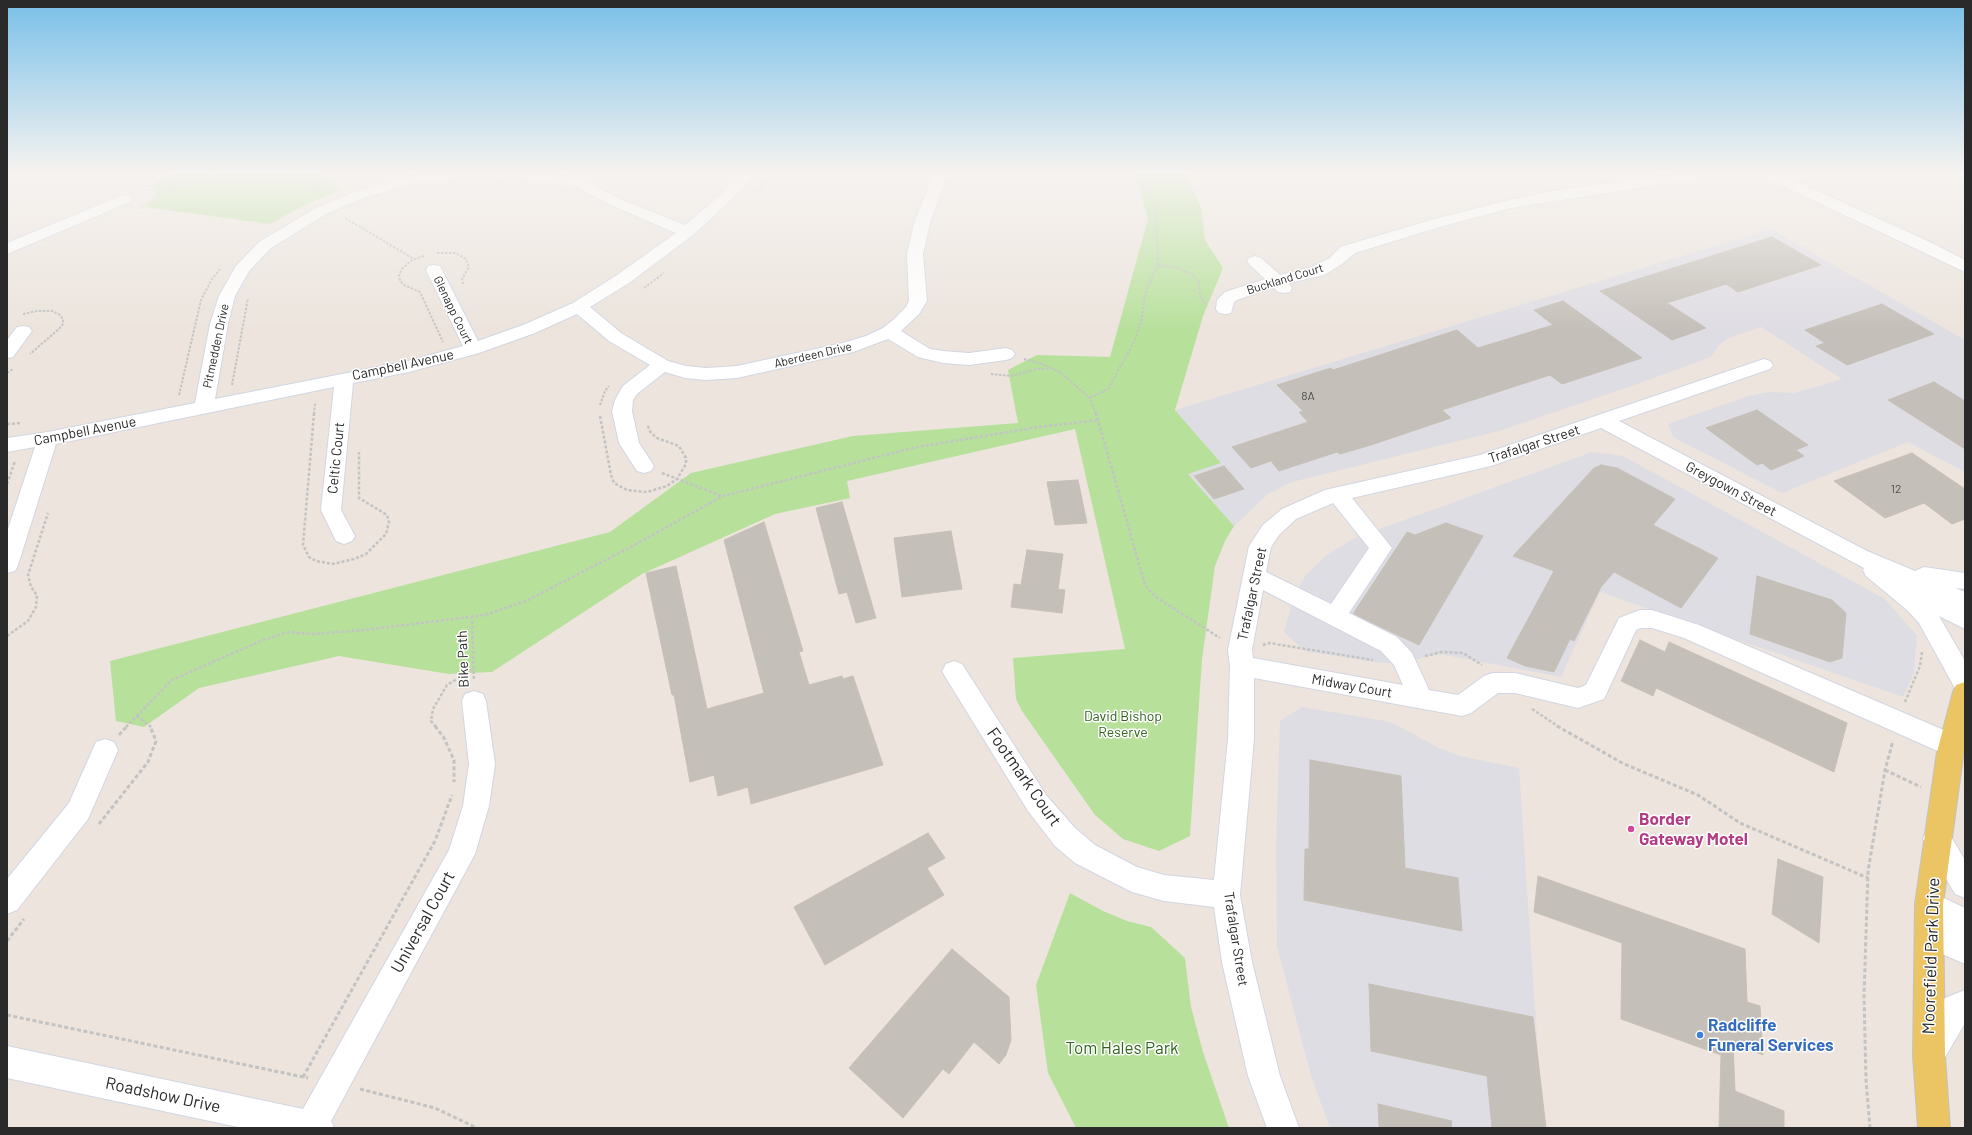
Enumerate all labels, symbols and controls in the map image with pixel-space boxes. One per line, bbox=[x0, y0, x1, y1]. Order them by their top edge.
street label: Buckland Court bbox=[1245, 261, 1325, 297]
street label: Glenapp Court bbox=[430, 274, 476, 346]
street label: Pitmedden Drive bbox=[200, 303, 232, 389]
street label: Aberdeen Drive bbox=[773, 339, 853, 371]
street label: Campbell Avenue bbox=[351, 346, 455, 384]
house number: 8A bbox=[1301, 389, 1315, 403]
street label: Campbell Avenue bbox=[33, 413, 137, 449]
street label: Celtic Court bbox=[324, 421, 348, 495]
street label: Trafalgar Street bbox=[1486, 421, 1582, 467]
street label: Greygown Street bbox=[1683, 458, 1779, 520]
house number: 12 bbox=[1891, 482, 1901, 496]
street label: Trafalgar Street bbox=[1234, 546, 1270, 642]
street label: Bike Path bbox=[454, 630, 472, 688]
street label: Midway Court bbox=[1310, 671, 1394, 701]
park label: David Bishop Reserve bbox=[1084, 708, 1162, 740]
street label: Footmark Court bbox=[982, 724, 1066, 830]
place label: Border Gateway Motel bbox=[1639, 809, 1748, 849]
marker: Border Gateway Motel bbox=[1626, 824, 1636, 834]
street label: Universal Court bbox=[387, 868, 459, 976]
street label: Moorefield Park Drive bbox=[1918, 877, 1944, 1035]
street label: Trafalgar Street bbox=[1220, 891, 1252, 987]
place label: Radcliffe Funeral Services bbox=[1708, 1015, 1834, 1055]
marker: Radcliffe Funeral Services bbox=[1695, 1030, 1705, 1040]
park label: Tom Hales Park bbox=[1066, 1038, 1178, 1058]
street label: Roadshow Drive bbox=[104, 1073, 222, 1117]

